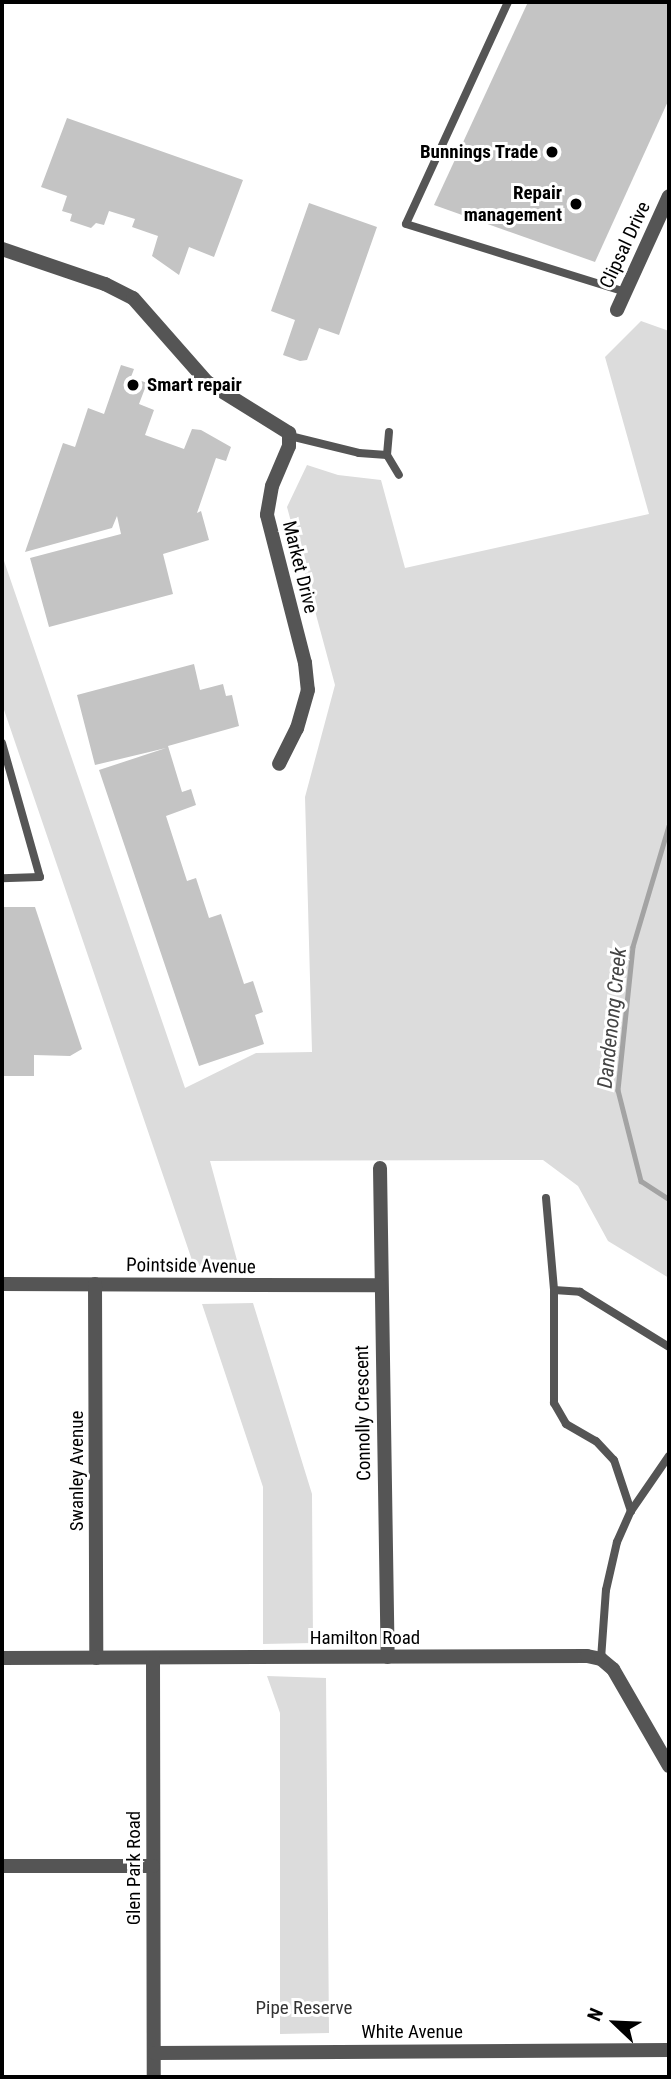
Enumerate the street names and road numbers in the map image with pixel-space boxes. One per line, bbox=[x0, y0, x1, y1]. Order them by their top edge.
street label: Clipsal Drive bbox=[595, 198, 655, 292]
street label: Market Drive bbox=[278, 518, 322, 616]
street label: Pointside Avenue bbox=[126, 1253, 256, 1279]
street label: Connolly Crescent bbox=[350, 1345, 376, 1481]
street label: Swanley Avenue bbox=[66, 1411, 88, 1531]
street label: Hamilton Road bbox=[310, 1627, 420, 1649]
street label: Glen Park Road bbox=[123, 1811, 145, 1925]
street label: White Avenue bbox=[361, 2021, 463, 2043]

